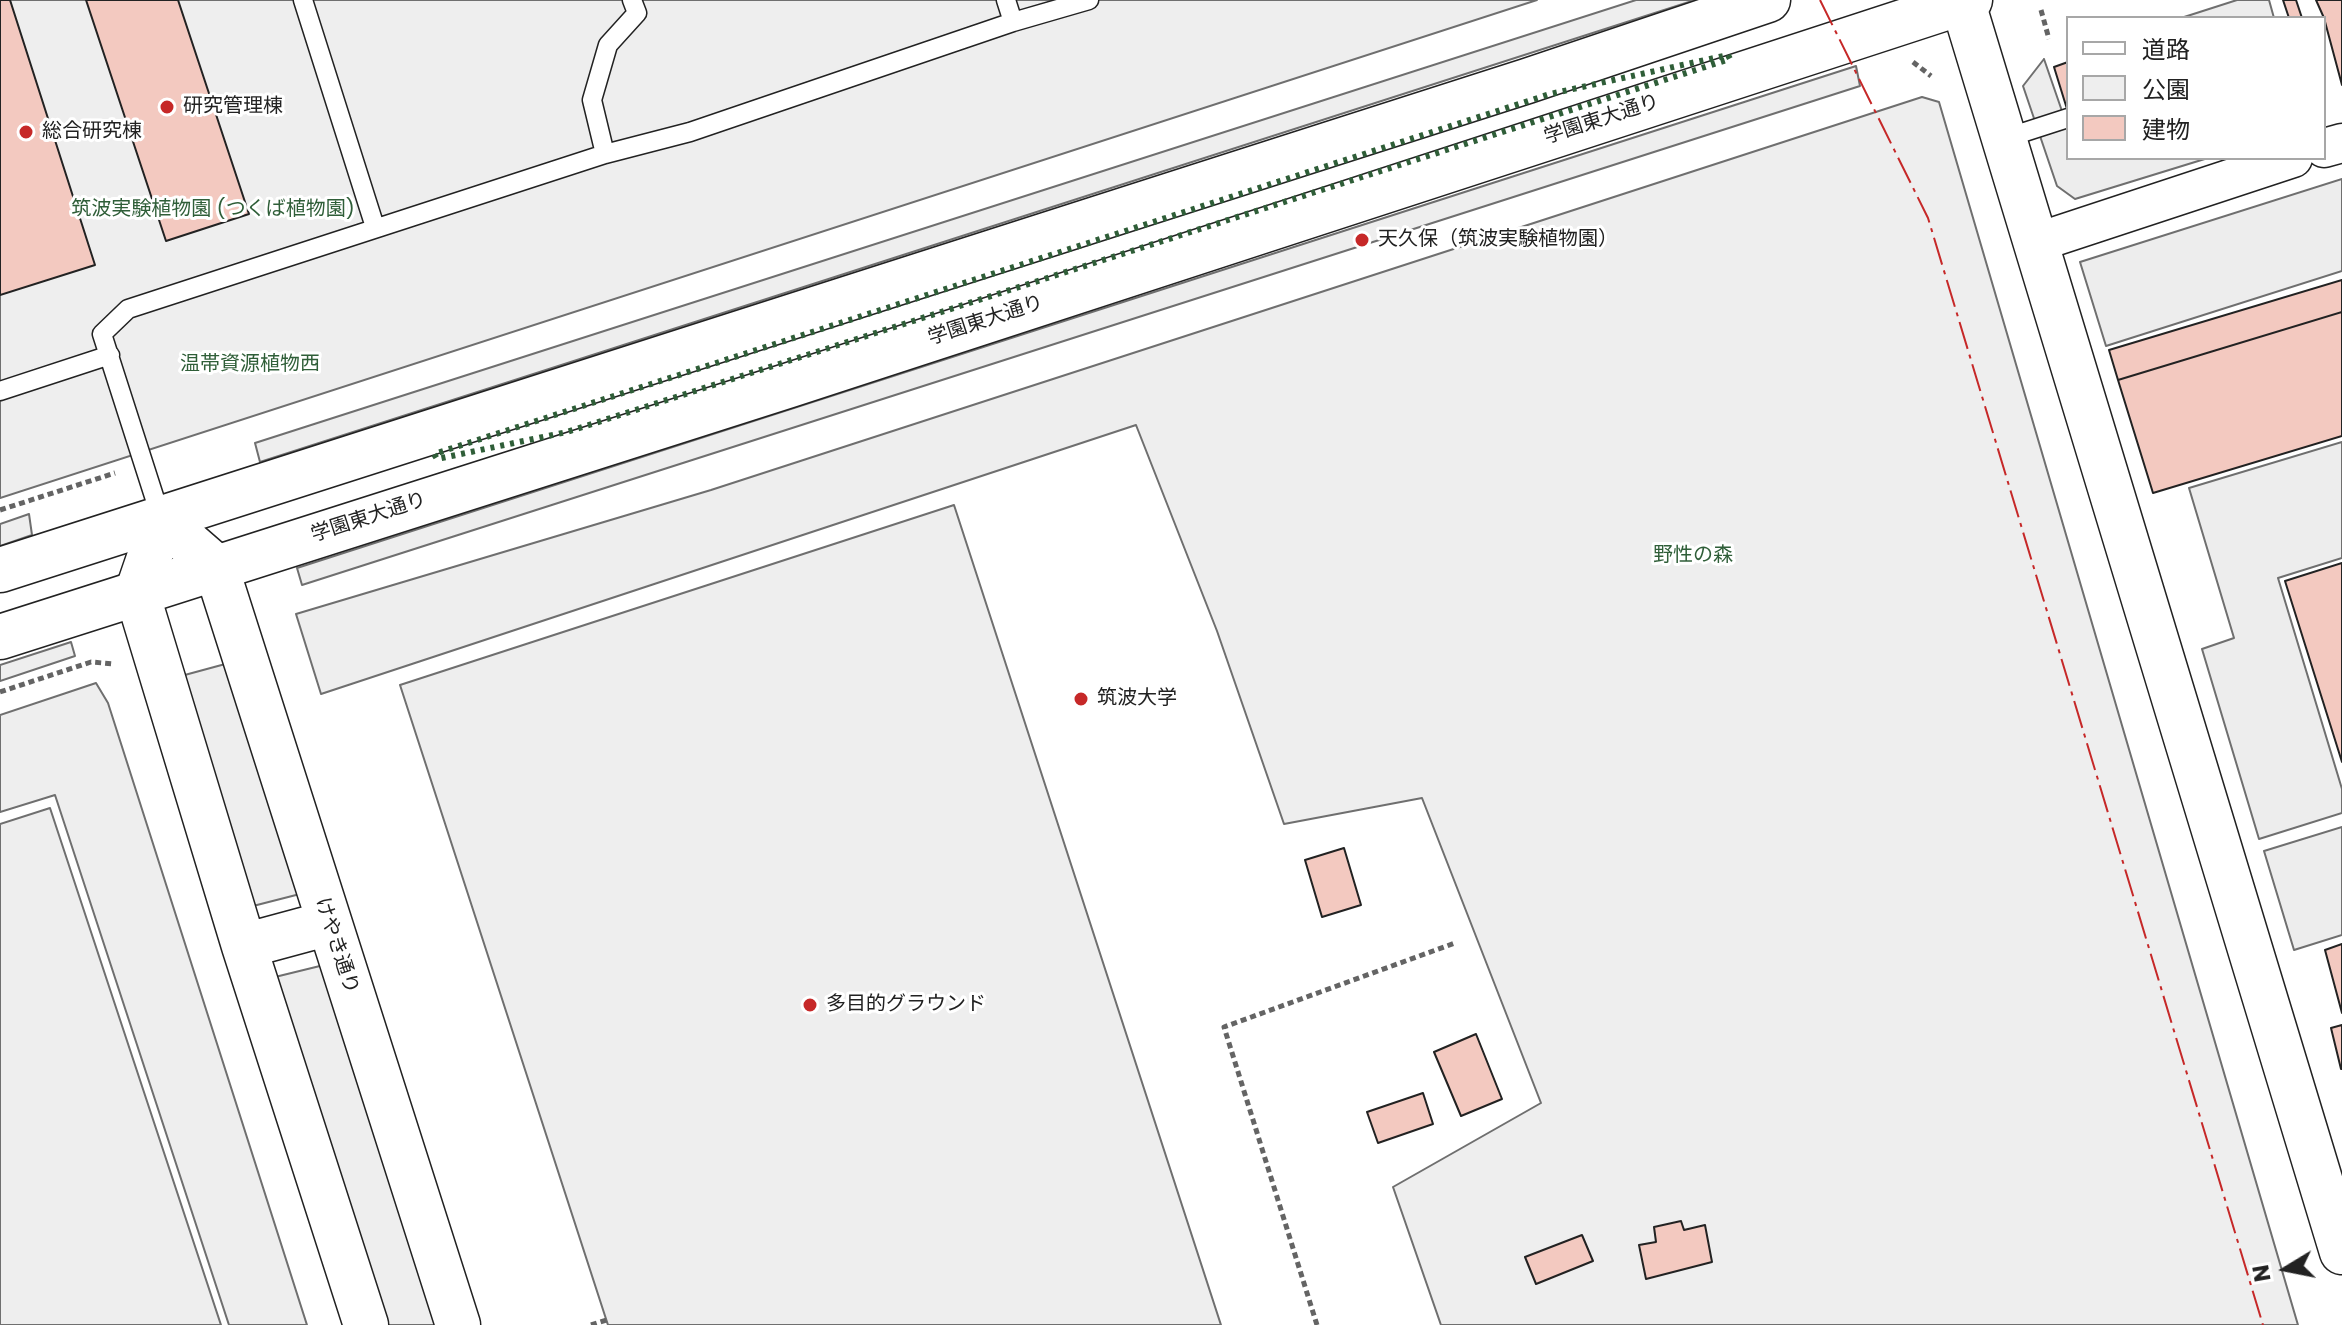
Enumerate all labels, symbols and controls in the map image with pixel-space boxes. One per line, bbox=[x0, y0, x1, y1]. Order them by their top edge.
legend bbox=[2066, 16, 2326, 160]
text: 道路 bbox=[2142, 33, 2190, 66]
text: 公園 bbox=[2142, 73, 2190, 106]
street label: 学園東大通り bbox=[1541, 90, 1663, 150]
place label: 研究管理棟 bbox=[183, 95, 283, 119]
marker: 研究管理棟 bbox=[158, 98, 176, 116]
text: 建物 bbox=[2142, 113, 2190, 146]
place label: 総合研究棟 bbox=[42, 120, 142, 144]
marker: 総合研究棟 bbox=[17, 123, 35, 141]
park label: 筑波実験植物園 (つくば植物園) bbox=[71, 198, 355, 222]
place label: 天久保（筑波実験植物園） bbox=[1378, 228, 1618, 252]
marker: 天久保（筑波実験植物園） bbox=[1353, 231, 1371, 249]
street label: 学園東大通り bbox=[925, 291, 1047, 351]
park label: 温帯資源植物西 bbox=[180, 353, 320, 377]
street label: 学園東大通り bbox=[308, 488, 430, 548]
park label: 野性の森 bbox=[1653, 544, 1733, 568]
place label: 筑波大学 bbox=[1097, 687, 1177, 711]
marker: 筑波大学 bbox=[1072, 690, 1090, 708]
street label: けやき通り bbox=[309, 895, 363, 997]
place label: 多目的グラウンド bbox=[826, 993, 986, 1017]
marker: 多目的グラウンド bbox=[801, 996, 819, 1014]
north arrow bbox=[2246, 1229, 2326, 1309]
text: N bbox=[2245, 1262, 2279, 1284]

